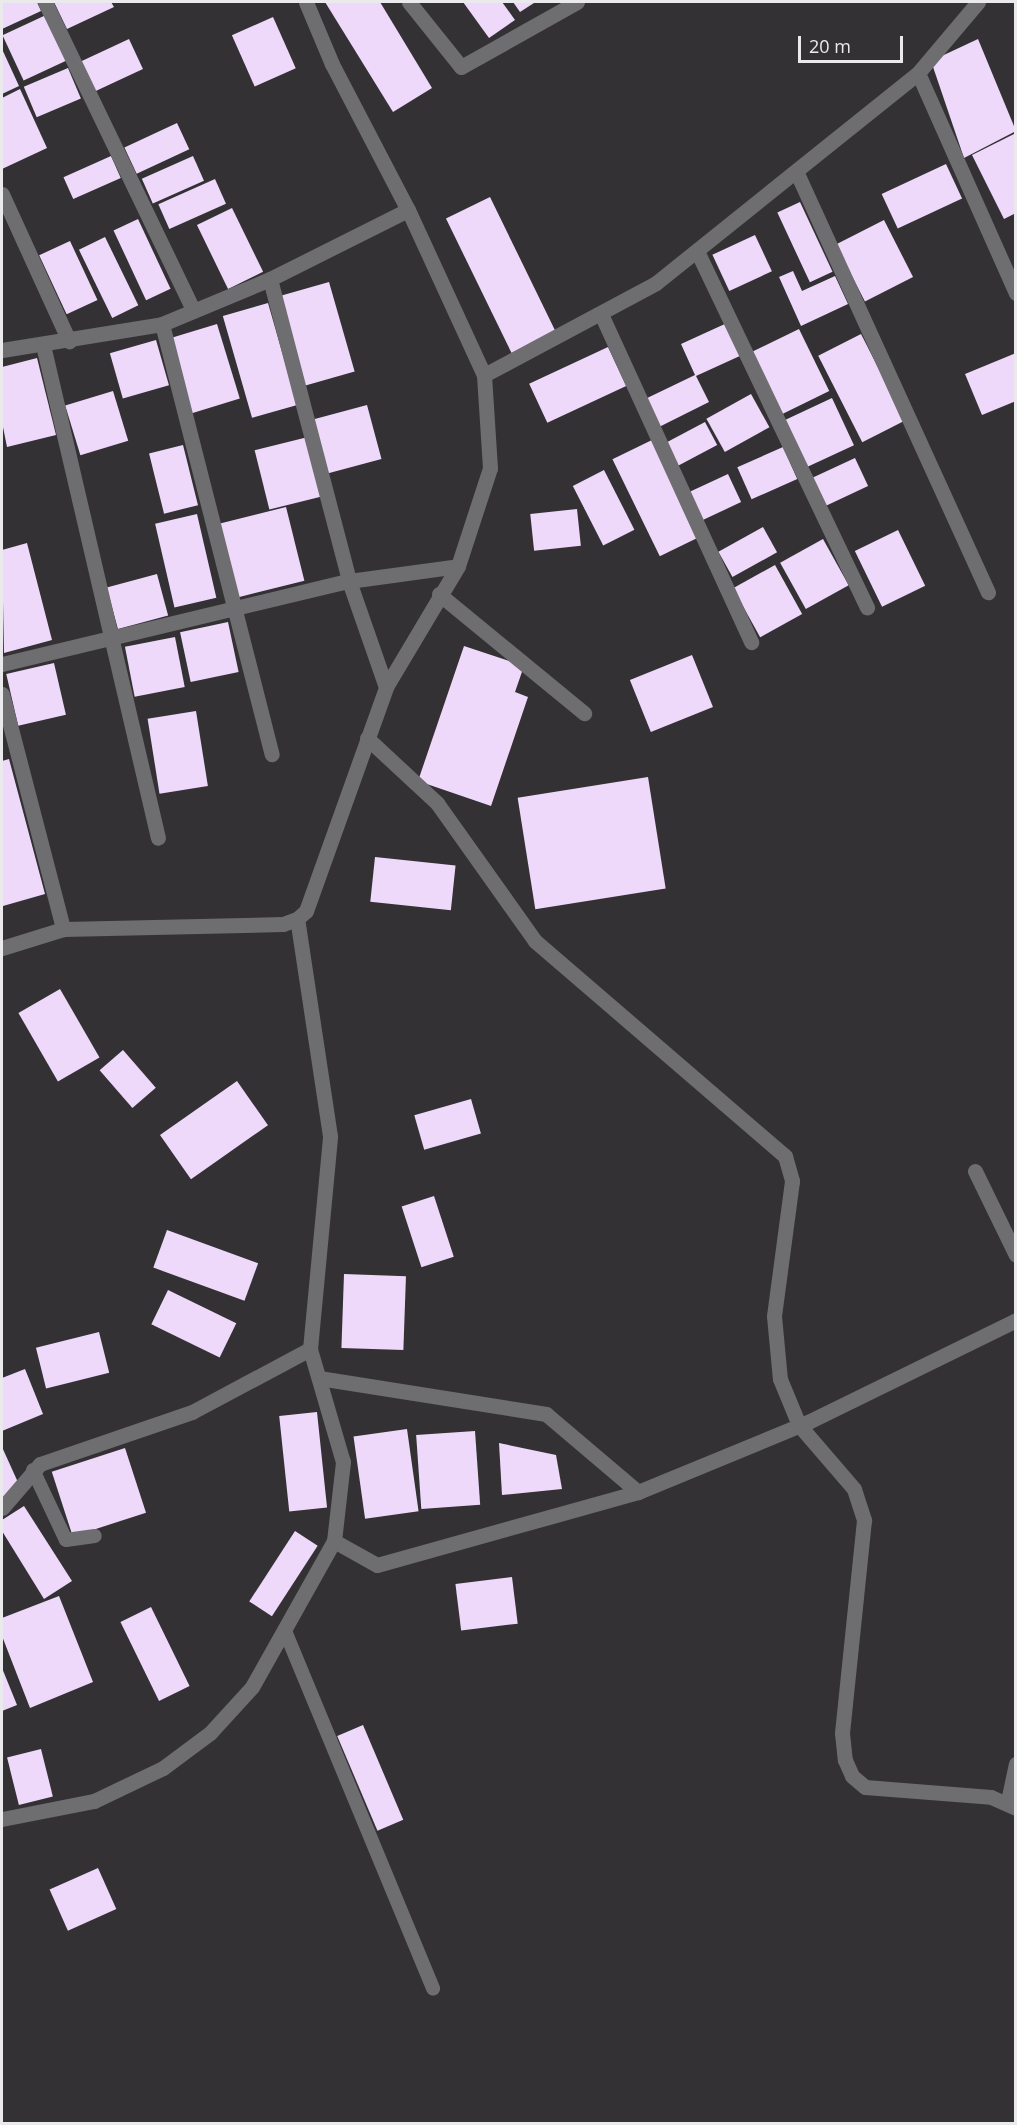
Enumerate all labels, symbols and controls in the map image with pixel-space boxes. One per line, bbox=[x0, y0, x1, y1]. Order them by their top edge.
scale bar bbox=[801, 24, 906, 62]
text: 20 m bbox=[809, 34, 851, 58]

